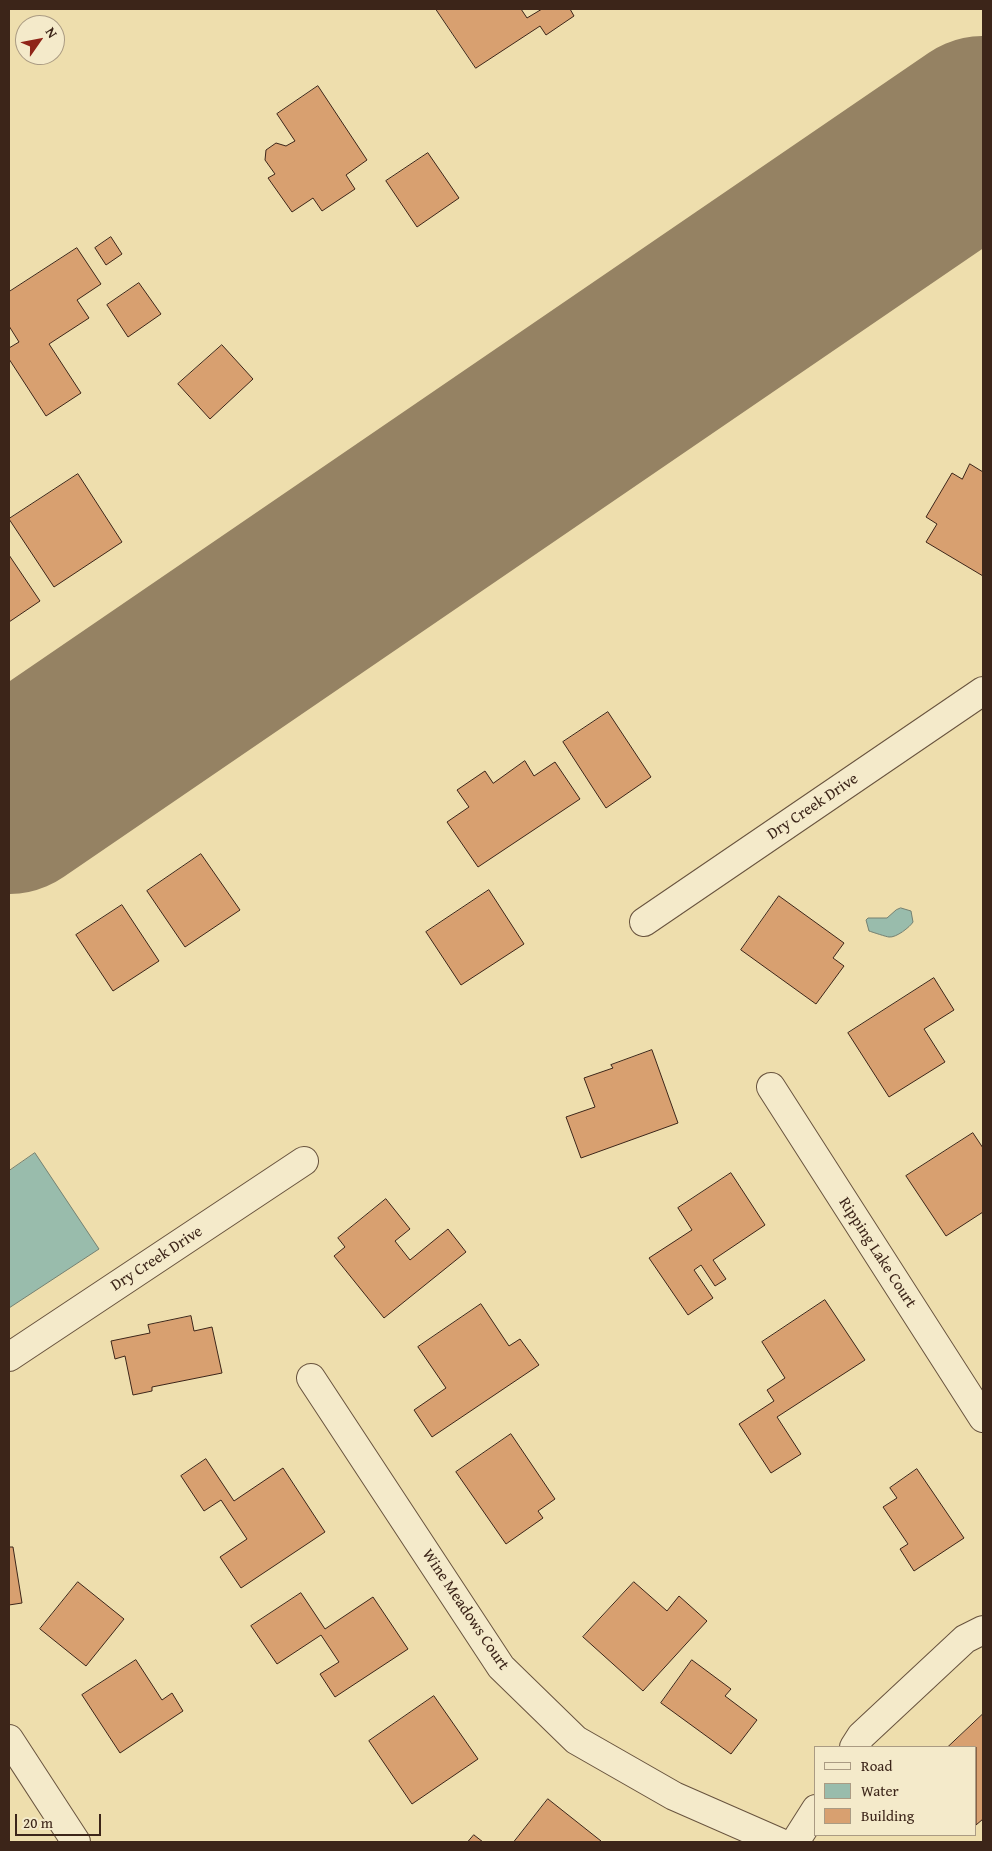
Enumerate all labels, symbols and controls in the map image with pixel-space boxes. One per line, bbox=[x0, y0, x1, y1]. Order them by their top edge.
north arrow bbox=[15, 15, 65, 65]
text: N bbox=[41, 23, 63, 42]
street label: Dry Creek Drive bbox=[764, 770, 862, 844]
street label: Ripping Lake Court bbox=[834, 1194, 920, 1312]
street label: Dry Creek Drive bbox=[108, 1222, 206, 1296]
street label: Wine Meadows Court bbox=[417, 1546, 513, 1674]
legend bbox=[814, 1746, 977, 1836]
text: Road bbox=[861, 1755, 892, 1776]
text: Water bbox=[861, 1780, 899, 1801]
scale bar bbox=[18, 1804, 104, 1836]
text: Building bbox=[861, 1805, 914, 1826]
text: 20 m bbox=[23, 1812, 53, 1833]

